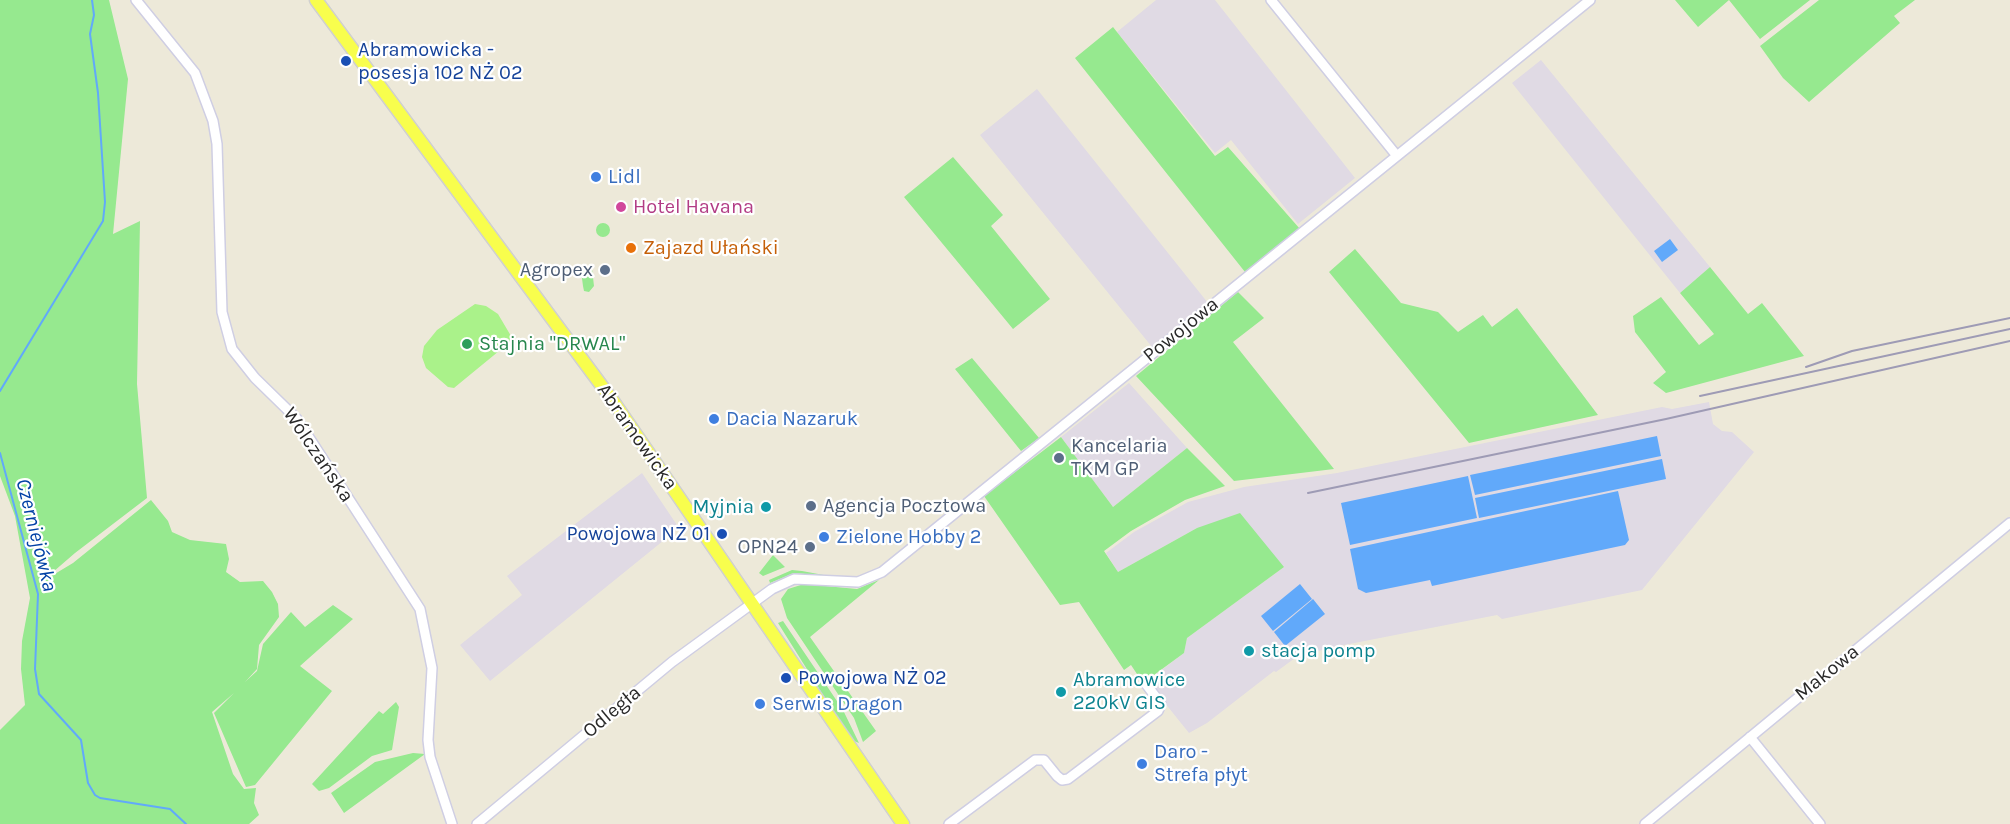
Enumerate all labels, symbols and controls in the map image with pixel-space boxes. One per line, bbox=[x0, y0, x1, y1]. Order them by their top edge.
place label: Abramowicka - posesja 102 NŻ 02 bbox=[358, 38, 522, 85]
marker: Abramowicka - posesja 102 NŻ 02 bbox=[339, 54, 353, 68]
place label: Lidl bbox=[608, 165, 641, 189]
marker: Lidl bbox=[589, 170, 603, 184]
place label: Hotel Havana bbox=[633, 195, 754, 219]
marker: Hotel Havana bbox=[614, 200, 628, 214]
place label: Zajazd Ułański bbox=[643, 236, 779, 260]
marker: Zajazd Ułański bbox=[624, 241, 638, 255]
place label: Agropex bbox=[520, 258, 593, 282]
marker: Agropex bbox=[598, 263, 612, 277]
street label: Powojowa bbox=[1138, 292, 1224, 368]
place label: Stajnia "DRWAL" bbox=[479, 332, 625, 356]
marker: Stajnia "DRWAL" bbox=[460, 337, 474, 351]
street label: Abramowicka bbox=[592, 379, 682, 495]
street label: Wólczańska bbox=[277, 403, 359, 507]
place label: Dacia Nazaruk bbox=[726, 407, 858, 431]
marker: Dacia Nazaruk bbox=[707, 412, 721, 426]
place label: Kancelaria TKM GP bbox=[1071, 434, 1168, 481]
marker: Kancelaria TKM GP bbox=[1052, 451, 1066, 465]
water label: Czerniejówka bbox=[10, 476, 62, 594]
place label: Agencja Pocztowa bbox=[823, 494, 986, 518]
place label: Myjnia bbox=[692, 495, 754, 519]
marker: Agencja Pocztowa bbox=[804, 499, 818, 513]
marker: Myjnia bbox=[759, 500, 773, 514]
place label: Powojowa NŻ 01 bbox=[566, 522, 710, 546]
place label: Zielone Hobby 2 bbox=[836, 525, 981, 549]
marker: Powojowa NŻ 01 bbox=[715, 527, 729, 541]
marker: Zielone Hobby 2 bbox=[817, 530, 831, 544]
place label: OPN24 bbox=[738, 535, 798, 559]
marker: OPN24 bbox=[803, 540, 817, 554]
place label: stacja pomp bbox=[1261, 639, 1375, 663]
street label: Makowa bbox=[1790, 640, 1864, 706]
marker: stacja pomp bbox=[1242, 644, 1256, 658]
place label: Powojowa NŻ 02 bbox=[798, 666, 947, 690]
place label: Abramowice 220kV GIS bbox=[1073, 668, 1185, 715]
marker: Powojowa NŻ 02 bbox=[779, 671, 793, 685]
street label: Odległa bbox=[578, 681, 646, 743]
marker: Abramowice 220kV GIS bbox=[1054, 685, 1068, 699]
place label: Serwis Dragon bbox=[772, 692, 903, 716]
marker: Serwis Dragon bbox=[753, 697, 767, 711]
place label: Daro - Strefa płyt bbox=[1154, 740, 1248, 787]
marker: Daro - Strefa płyt bbox=[1135, 757, 1149, 771]

